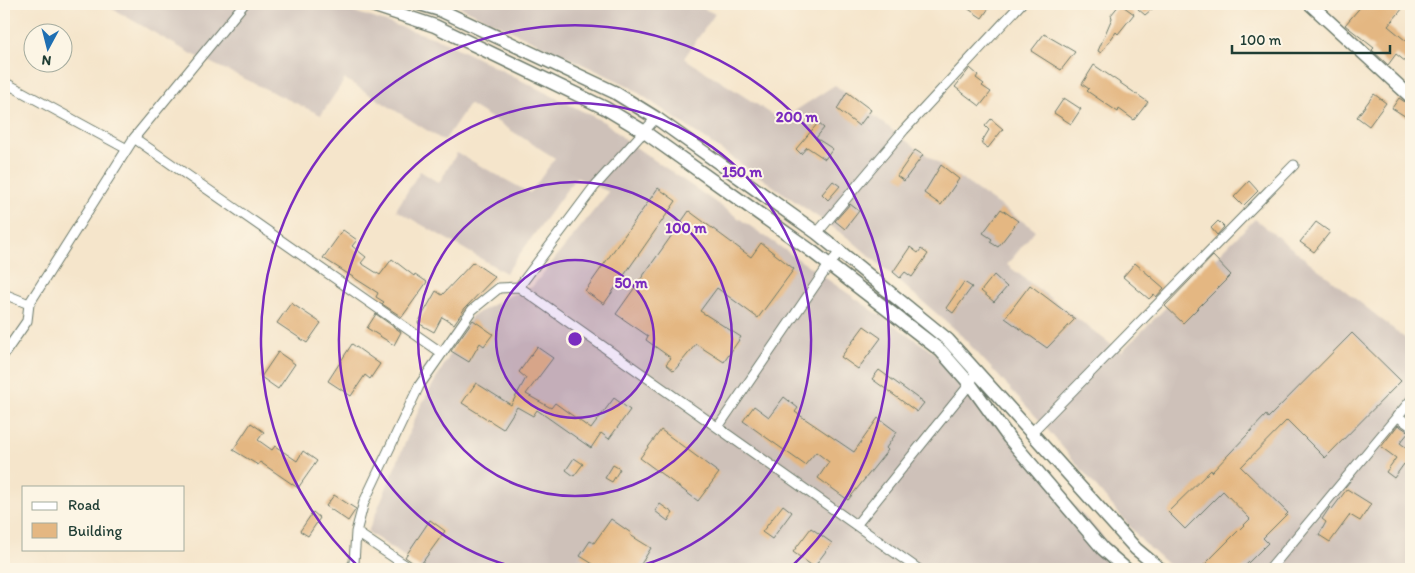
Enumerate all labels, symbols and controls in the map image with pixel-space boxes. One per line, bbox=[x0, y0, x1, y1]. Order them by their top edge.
north arrow bbox=[22, 22, 72, 72]
scale bar bbox=[1232, 22, 1390, 54]
text: 100 m bbox=[1240, 31, 1282, 49]
text: N bbox=[41, 51, 52, 69]
text: 200 m bbox=[776, 108, 819, 126]
text: 150 m bbox=[722, 163, 762, 181]
text: 100 m bbox=[665, 219, 707, 237]
text: 50 m bbox=[614, 274, 648, 292]
centre of rings bbox=[566, 330, 584, 348]
legend bbox=[22, 486, 185, 550]
text: Road bbox=[68, 496, 101, 514]
text: Building bbox=[68, 522, 122, 540]

